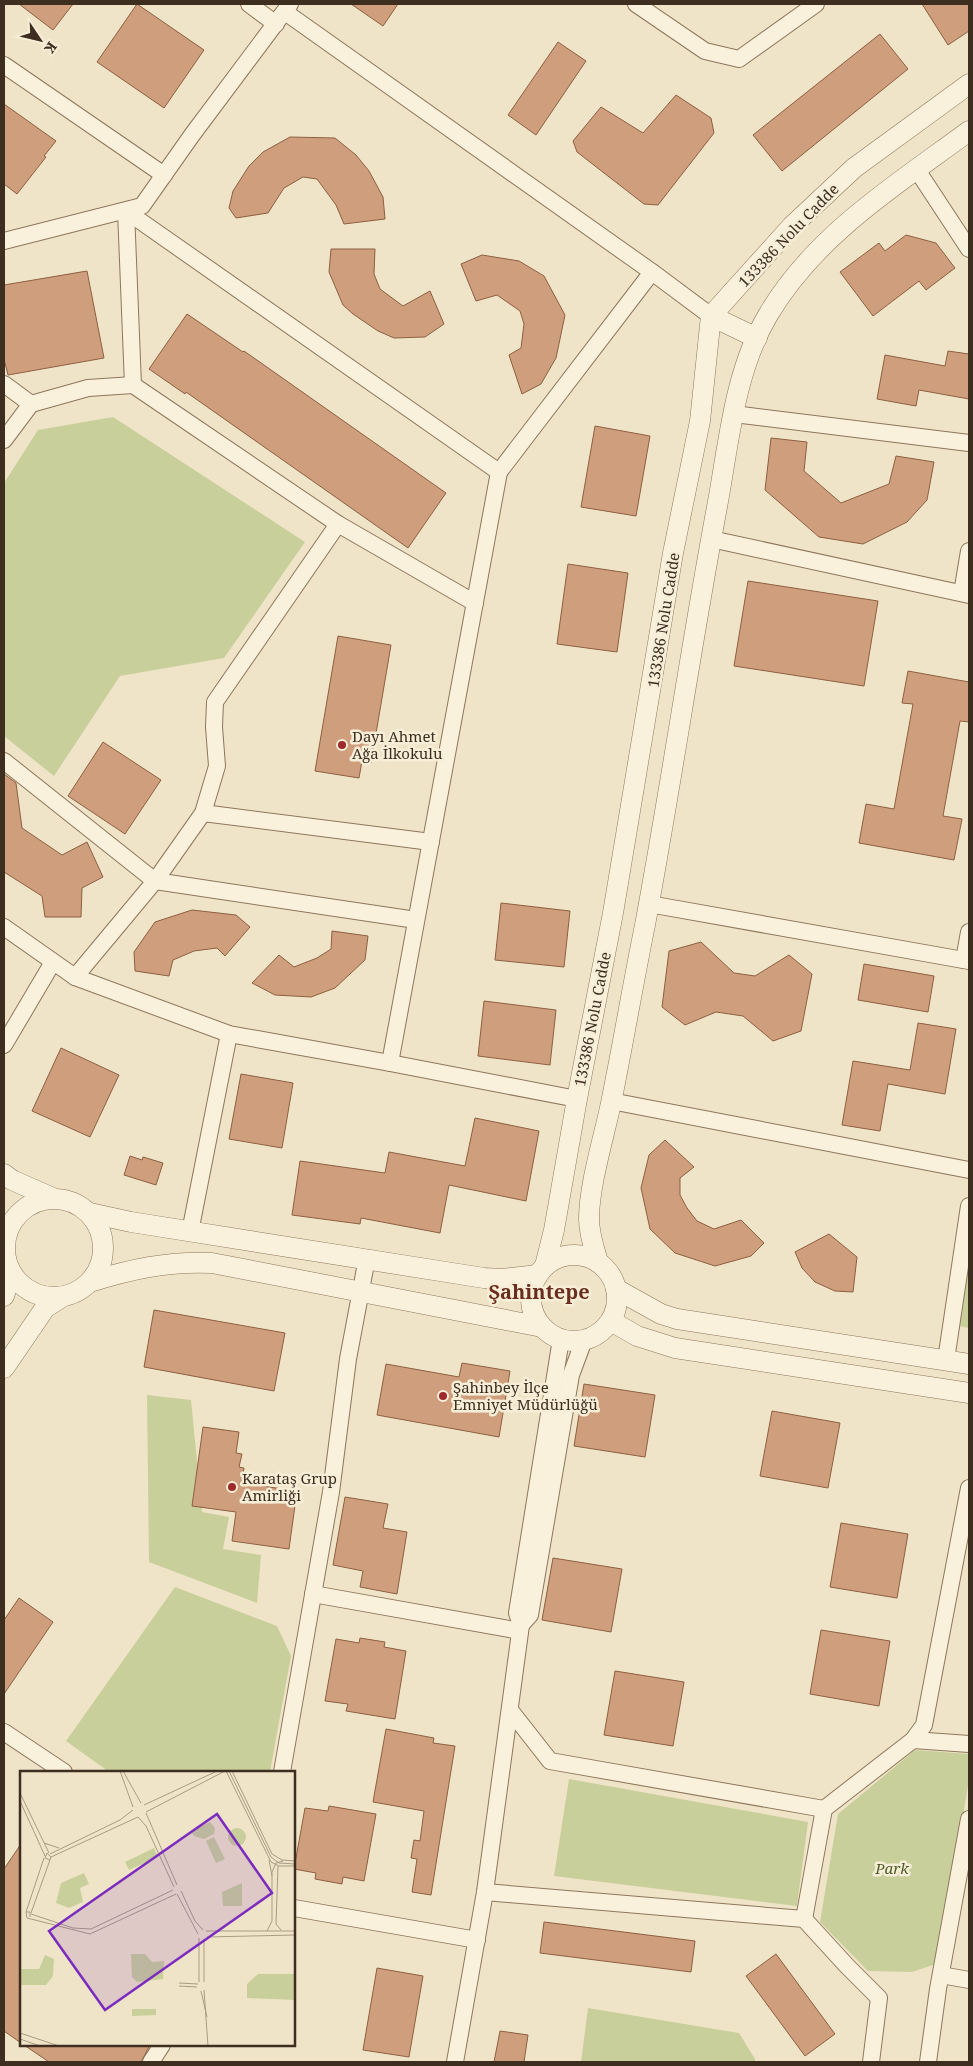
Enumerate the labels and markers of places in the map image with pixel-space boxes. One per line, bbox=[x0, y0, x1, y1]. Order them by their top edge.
place label: Dayı Ahmet Ağa İlkokulu bbox=[352, 726, 443, 763]
marker: Dayı Ahmet Ağa İlkokulu bbox=[336, 739, 348, 751]
place label: Şahinbey İlçe Emniyet Müdürlüğü bbox=[453, 1377, 598, 1414]
marker: Şahinbey İlçe Emniyet Müdürlüğü bbox=[437, 1390, 449, 1402]
place label: Karataş Grup Amirliği bbox=[242, 1468, 337, 1505]
marker: Karataş Grup Amirliği bbox=[226, 1481, 238, 1493]

